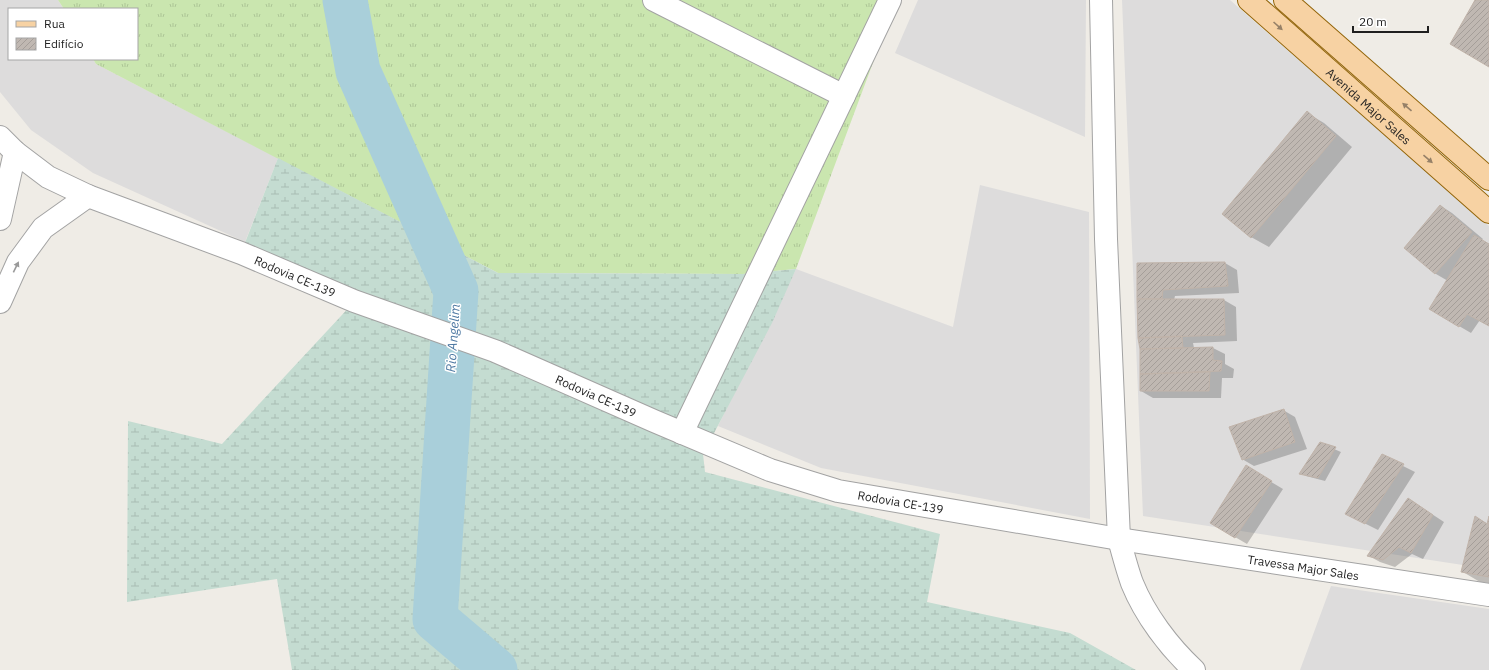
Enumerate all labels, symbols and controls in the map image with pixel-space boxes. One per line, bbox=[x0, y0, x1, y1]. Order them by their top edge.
legend bbox=[8, 8, 138, 60]
scale bar bbox=[1353, 8, 1428, 34]
text: 20 m bbox=[1359, 14, 1387, 29]
text: Rua bbox=[44, 16, 65, 31]
one-way arrow bbox=[1273, 21, 1283, 31]
text: Edifício bbox=[44, 36, 84, 51]
street label: Avenida Major Sales bbox=[1323, 64, 1415, 147]
one-way arrow bbox=[1402, 102, 1412, 112]
one-way arrow bbox=[1423, 154, 1433, 163]
street label: Rodovia CE-139 bbox=[252, 252, 338, 300]
one-way arrow bbox=[13, 261, 19, 273]
water label: Rio Angelim bbox=[442, 303, 464, 373]
street label: Rodovia CE-139 bbox=[553, 371, 639, 420]
street label: Rodovia CE-139 bbox=[857, 487, 945, 516]
street label: Travessa Major Sales bbox=[1247, 551, 1360, 583]

